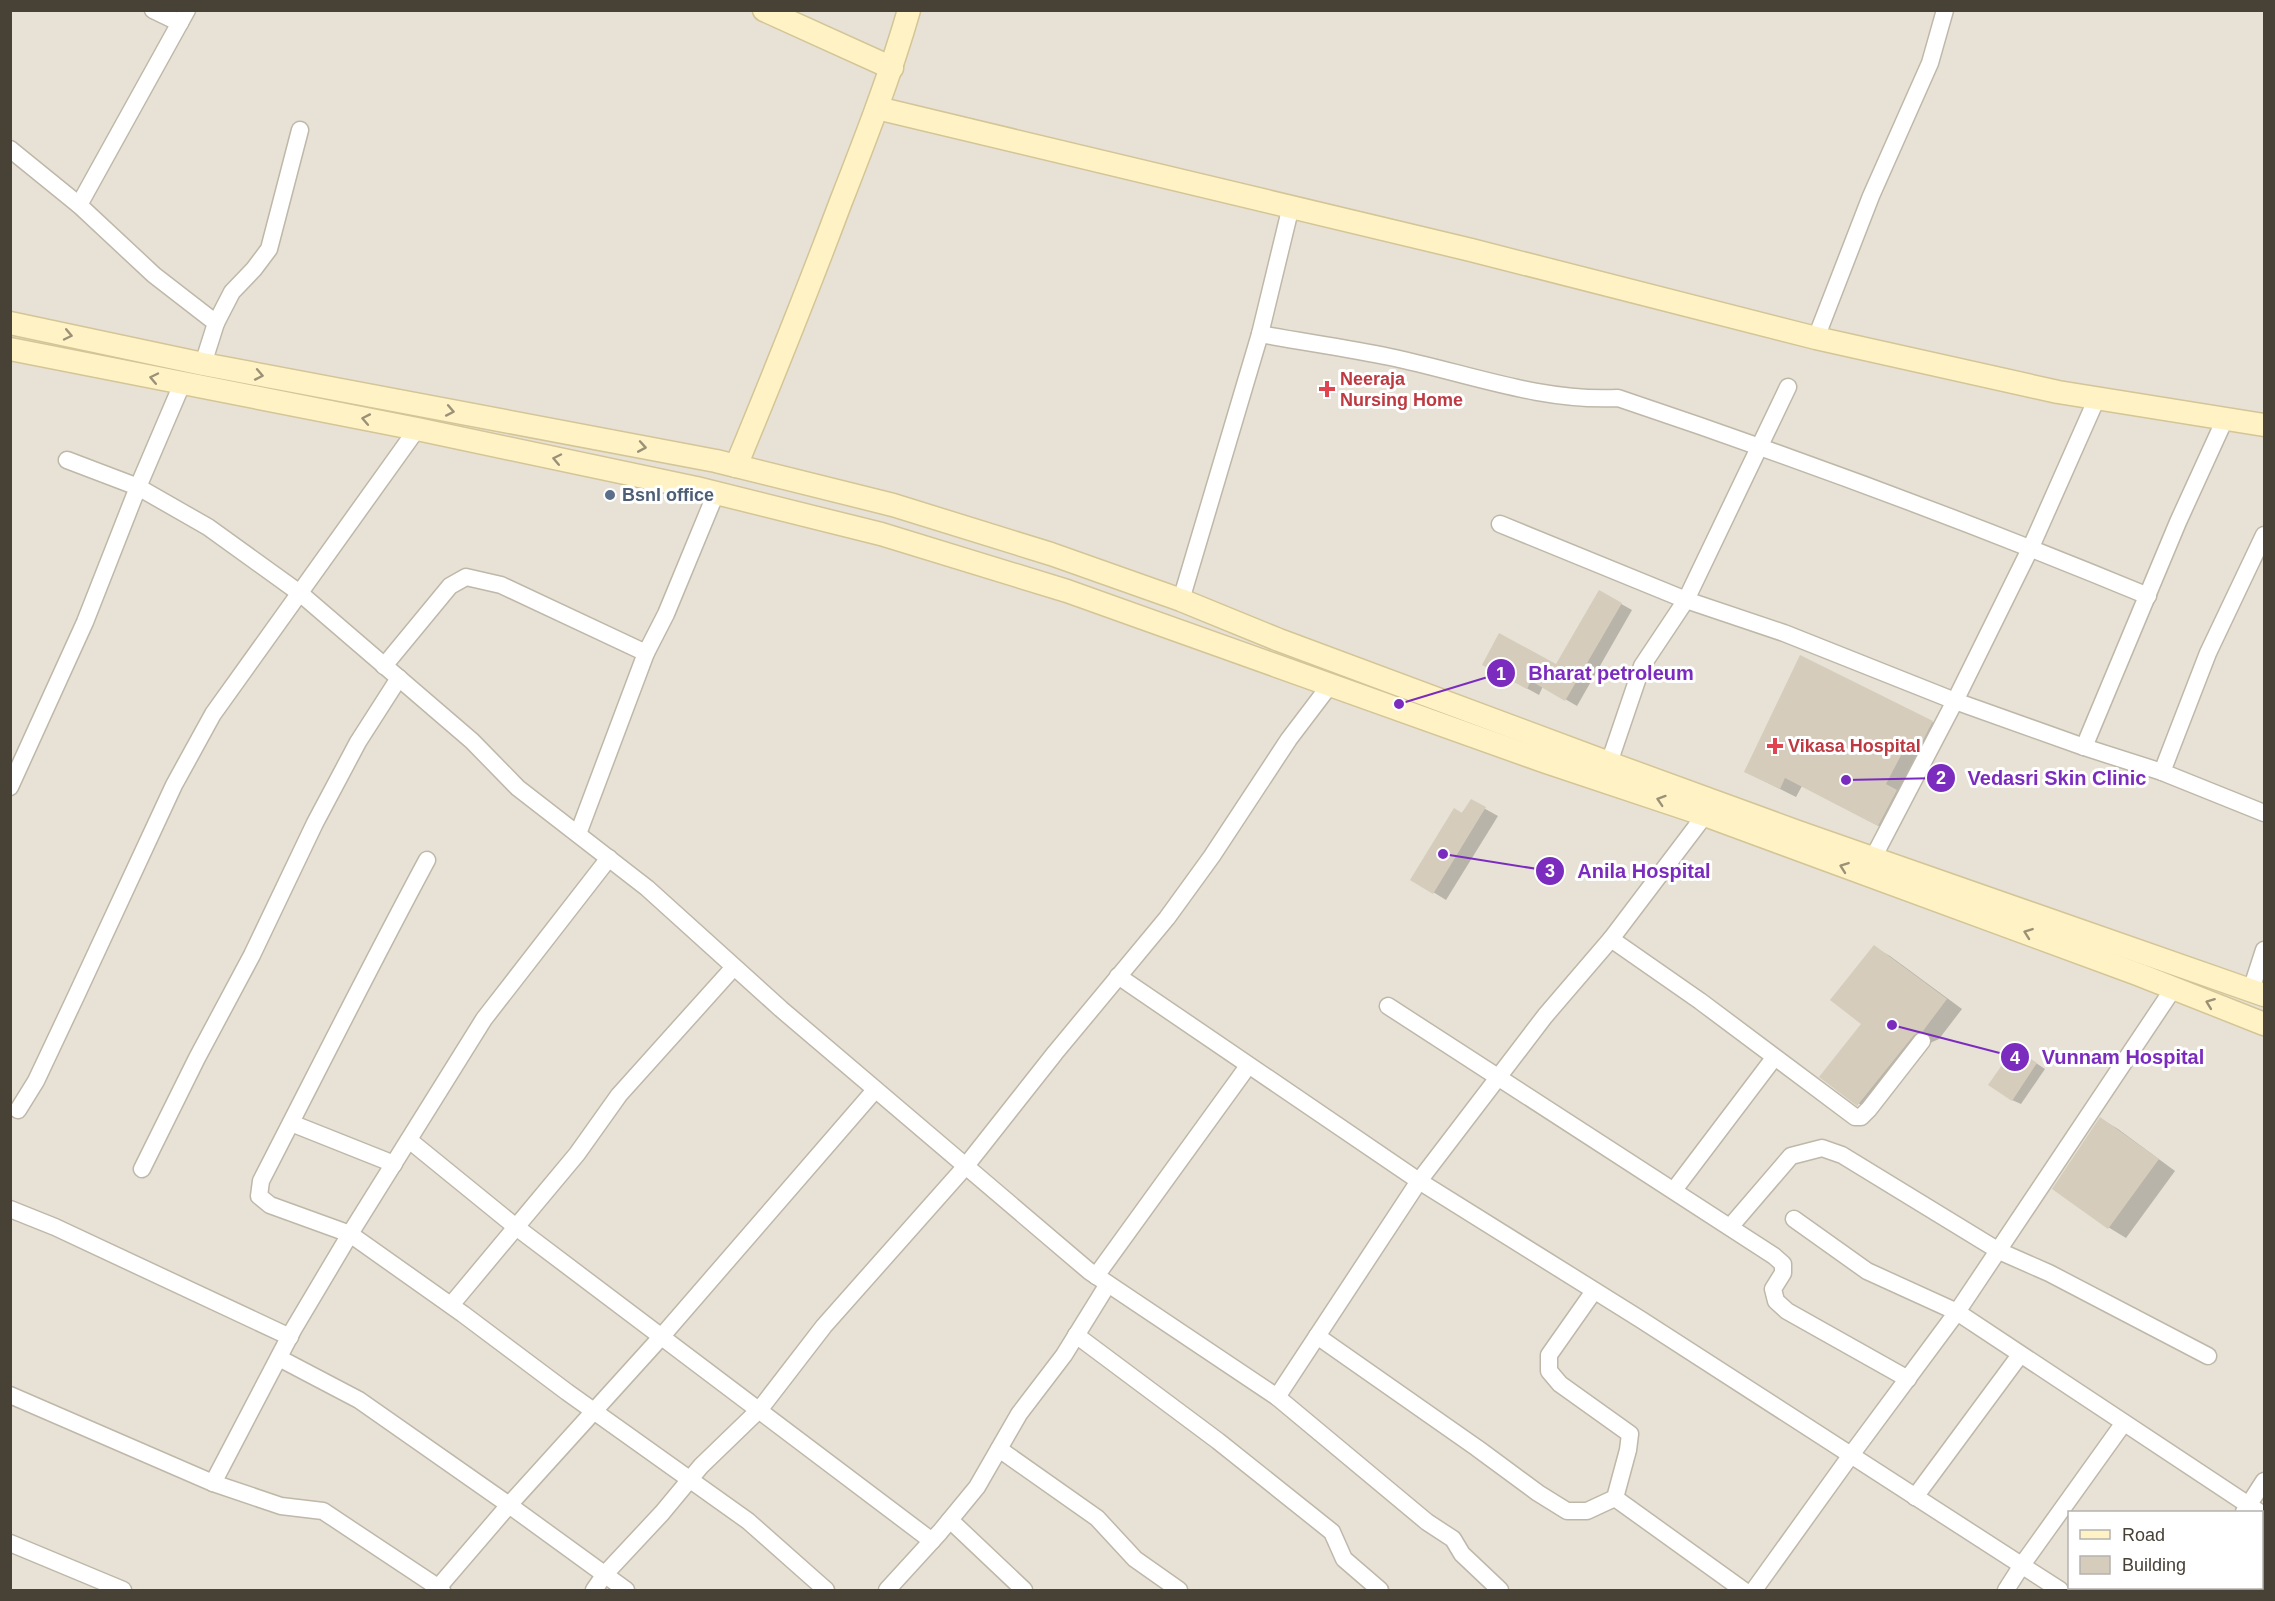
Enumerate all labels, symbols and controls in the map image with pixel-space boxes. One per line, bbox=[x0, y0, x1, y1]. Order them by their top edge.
one-way arrow bbox=[62, 328, 72, 341]
one-way arrow bbox=[253, 368, 263, 381]
place label: Neeraja Nursing Home bbox=[1340, 369, 1463, 410]
one-way arrow bbox=[149, 372, 159, 385]
marker: Neeraja Nursing Home bbox=[1318, 380, 1336, 398]
one-way arrow bbox=[445, 404, 455, 417]
one-way arrow bbox=[361, 413, 371, 426]
one-way arrow bbox=[637, 440, 647, 453]
one-way arrow bbox=[552, 453, 562, 466]
place label: Bsnl office bbox=[622, 485, 714, 505]
marker: Bsnl office bbox=[603, 488, 617, 502]
callout: Bharat petroleum bbox=[1486, 654, 1706, 692]
text: Bharat petroleum bbox=[1528, 662, 1694, 684]
text: 1 bbox=[1496, 664, 1506, 684]
place label: Vikasa Hospital bbox=[1788, 736, 1921, 756]
marker: Vikasa Hospital bbox=[1766, 737, 1784, 755]
callout: Vedasri Skin Clinic bbox=[1926, 759, 2159, 797]
text: Vedasri Skin Clinic bbox=[1968, 767, 2146, 789]
text: 2 bbox=[1936, 768, 1946, 788]
one-way arrow bbox=[1656, 795, 1667, 808]
callout: Anila Hospital bbox=[1535, 852, 1723, 890]
text: Anila Hospital bbox=[1577, 860, 1711, 882]
text: 3 bbox=[1545, 861, 1555, 881]
one-way arrow bbox=[1839, 862, 1850, 875]
one-way arrow bbox=[2023, 928, 2034, 941]
one-way arrow bbox=[2205, 998, 2216, 1010]
callout: Vunnam Hospital bbox=[2000, 1038, 2217, 1076]
text: Vunnam Hospital bbox=[2042, 1046, 2204, 1068]
text: 4 bbox=[2010, 1048, 2020, 1068]
legend bbox=[2068, 1511, 2263, 1589]
text: Road bbox=[2122, 1525, 2165, 1545]
text: Building bbox=[2122, 1555, 2186, 1575]

